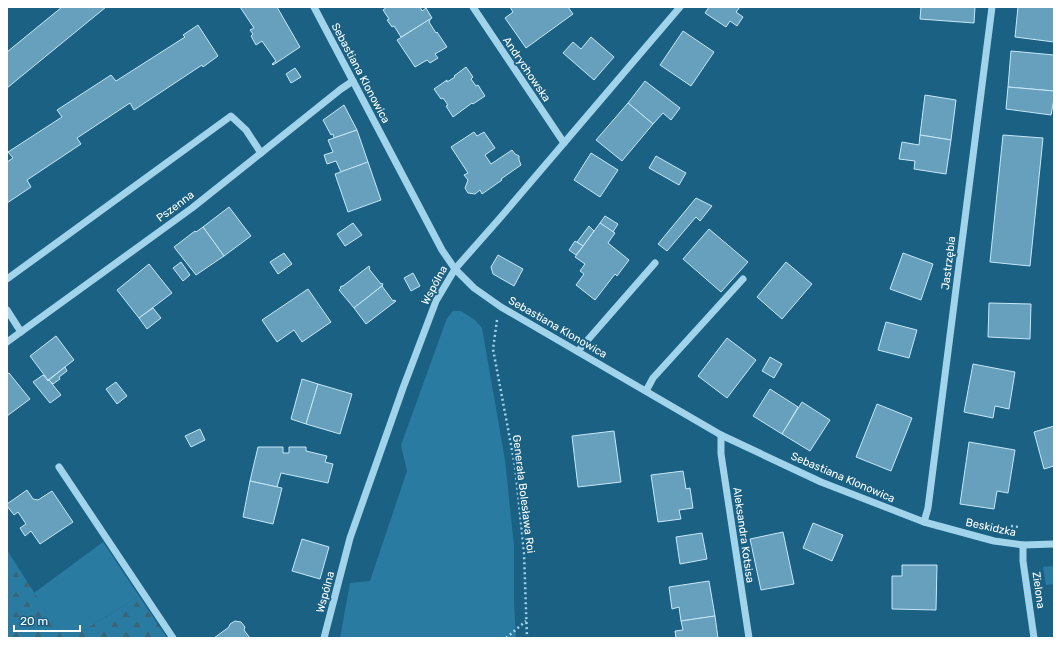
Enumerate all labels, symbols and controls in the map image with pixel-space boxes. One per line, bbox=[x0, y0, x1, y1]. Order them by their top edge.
street label: Sebastiana Klonowica bbox=[329, 21, 393, 126]
street label: Andrychowska bbox=[500, 34, 553, 104]
street label: Pszenna bbox=[154, 188, 197, 225]
street label: Jastrzębia bbox=[939, 235, 958, 291]
street label: Wspólna bbox=[419, 263, 450, 307]
street label: Sebastiana Klonowica bbox=[506, 294, 609, 361]
street label: Generała Bolesława Roi bbox=[510, 434, 537, 554]
street label: Sebastiana Klonowica bbox=[789, 450, 897, 505]
street label: Aleksandra Kotsisa bbox=[730, 486, 757, 584]
street label: Beskidzka bbox=[964, 516, 1017, 539]
street label: Wspólna bbox=[314, 570, 337, 614]
street label: Zielona bbox=[1029, 571, 1048, 609]
scale bar bbox=[14, 607, 80, 633]
text: 20 m bbox=[20, 614, 48, 628]

